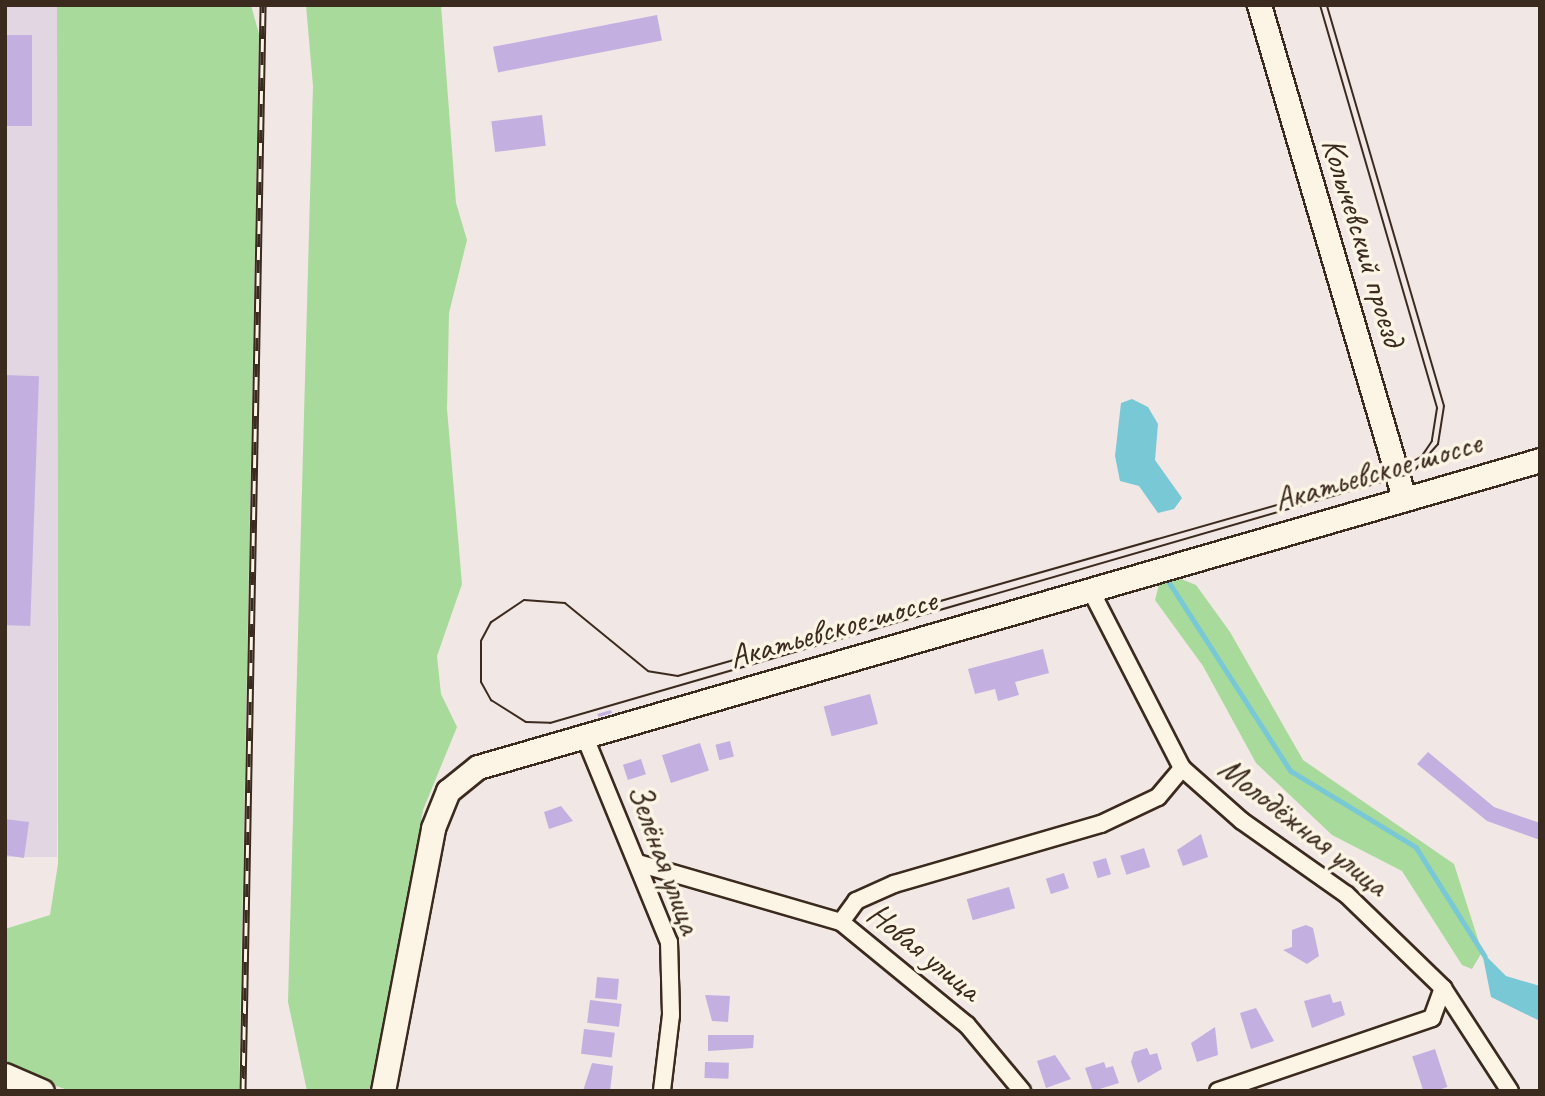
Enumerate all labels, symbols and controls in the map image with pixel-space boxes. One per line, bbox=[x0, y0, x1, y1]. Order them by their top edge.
street label: Колычевский проезд bbox=[1313, 133, 1413, 351]
street label: Акатьевское шоссе bbox=[1270, 424, 1486, 520]
street label: Акатьевское шоссе bbox=[725, 581, 941, 677]
street label: Молодёжная улица bbox=[1210, 748, 1396, 906]
street label: Зелёная улица bbox=[618, 777, 710, 941]
street label: Новая улица bbox=[859, 894, 989, 1010]

